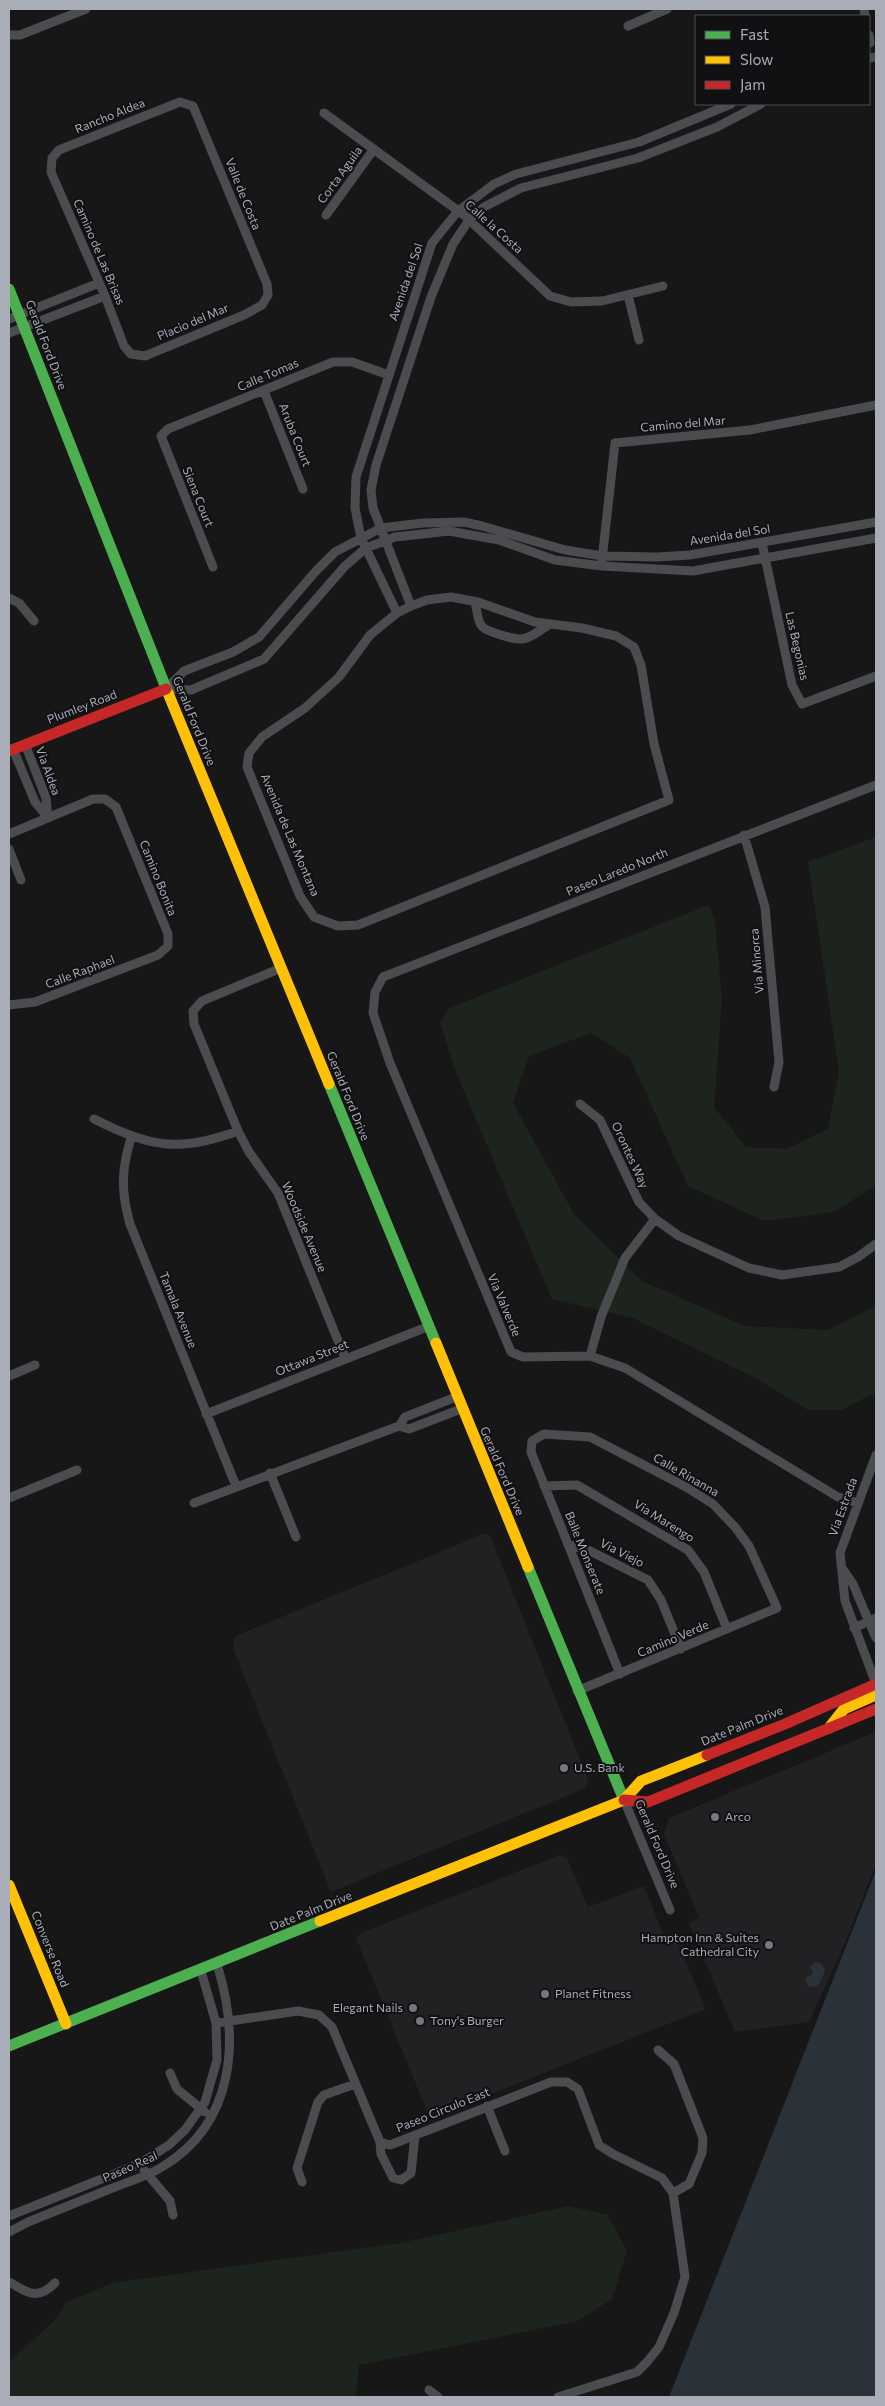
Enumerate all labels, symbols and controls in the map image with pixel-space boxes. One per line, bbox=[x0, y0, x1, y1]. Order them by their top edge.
legend bbox=[695, 15, 870, 105]
text: Fast bbox=[740, 25, 769, 43]
text: Slow bbox=[740, 50, 773, 68]
text: Jam bbox=[740, 75, 765, 93]
street label: Rancho Aldea bbox=[73, 95, 147, 135]
street label: Corta Aguila bbox=[314, 143, 365, 206]
street label: Valle de Costa bbox=[223, 156, 265, 232]
street label: Camino de Las Brisas bbox=[71, 197, 129, 307]
street label: Calle la Costa bbox=[463, 197, 526, 256]
street label: Avenida del Sol bbox=[385, 241, 425, 322]
street label: Gerald Ford Drive bbox=[23, 298, 70, 391]
street label: Placio del Mar bbox=[155, 300, 231, 342]
street label: Calle Tomas bbox=[235, 355, 300, 393]
street label: Aruba Court bbox=[277, 401, 315, 468]
street label: Camino del Mar bbox=[640, 412, 726, 434]
street label: Siena Court bbox=[181, 464, 217, 529]
street label: Avenida del Sol bbox=[689, 521, 771, 547]
street label: Las Begonias bbox=[783, 610, 813, 682]
street label: Gerald Ford Drive bbox=[171, 674, 219, 767]
street label: Plumley Road bbox=[45, 686, 119, 726]
street label: Via Aldea bbox=[34, 744, 64, 797]
street label: Avenida de Las Montana bbox=[259, 771, 323, 898]
street label: Camino Bonita bbox=[137, 838, 180, 918]
street label: Paseo Laredo North bbox=[564, 844, 669, 898]
street label: Via Minorca bbox=[746, 928, 766, 994]
street label: Calle Raphael bbox=[43, 951, 116, 991]
street label: Gerald Ford Drive bbox=[325, 1049, 373, 1142]
street label: Orontes Way bbox=[609, 1119, 652, 1190]
street label: Woodside Avenue bbox=[280, 1179, 330, 1274]
street label: Tamala Avenue bbox=[157, 1269, 201, 1350]
street label: Via Valverde bbox=[485, 1271, 524, 1338]
street label: Ottawa Street bbox=[273, 1336, 350, 1378]
street label: Gerald Ford Drive bbox=[478, 1424, 528, 1517]
street label: Calle Rinanna bbox=[651, 1450, 722, 1499]
street label: Via Estrada bbox=[825, 1475, 859, 1538]
street label: Via Marengo bbox=[632, 1496, 697, 1544]
street label: Balle Monserate bbox=[563, 1509, 609, 1596]
street label: Via Viejo bbox=[598, 1535, 647, 1569]
street label: Camino Verde bbox=[635, 1617, 710, 1659]
street label: Date Palm Drive bbox=[699, 1702, 785, 1748]
place label: U.S. Bank bbox=[574, 1760, 625, 1774]
marker: U.S. Bank bbox=[558, 1762, 570, 1774]
street label: Gerald Ford Drive bbox=[633, 1797, 683, 1890]
place label: Arco bbox=[725, 1809, 751, 1823]
marker: Arco bbox=[709, 1811, 721, 1823]
street label: Date Palm Drive bbox=[268, 1887, 354, 1933]
street label: Converse Road bbox=[29, 1908, 73, 1989]
place label: Hampton Inn & Suites Cathedral City bbox=[641, 1930, 759, 1958]
marker: Hampton Inn & Suites Cathedral City bbox=[763, 1939, 775, 1951]
place label: Planet Fitness bbox=[555, 1986, 631, 2000]
marker: Planet Fitness bbox=[539, 1988, 551, 2000]
place label: Elegant Nails bbox=[333, 2000, 403, 2014]
marker: Elegant Nails bbox=[407, 2002, 419, 2014]
place label: Tony's Burger bbox=[430, 2013, 504, 2027]
marker: Tony's Burger bbox=[414, 2015, 426, 2027]
street label: Paseo Circulo East bbox=[394, 2084, 492, 2134]
street label: Paseo Real bbox=[100, 2148, 159, 2184]

